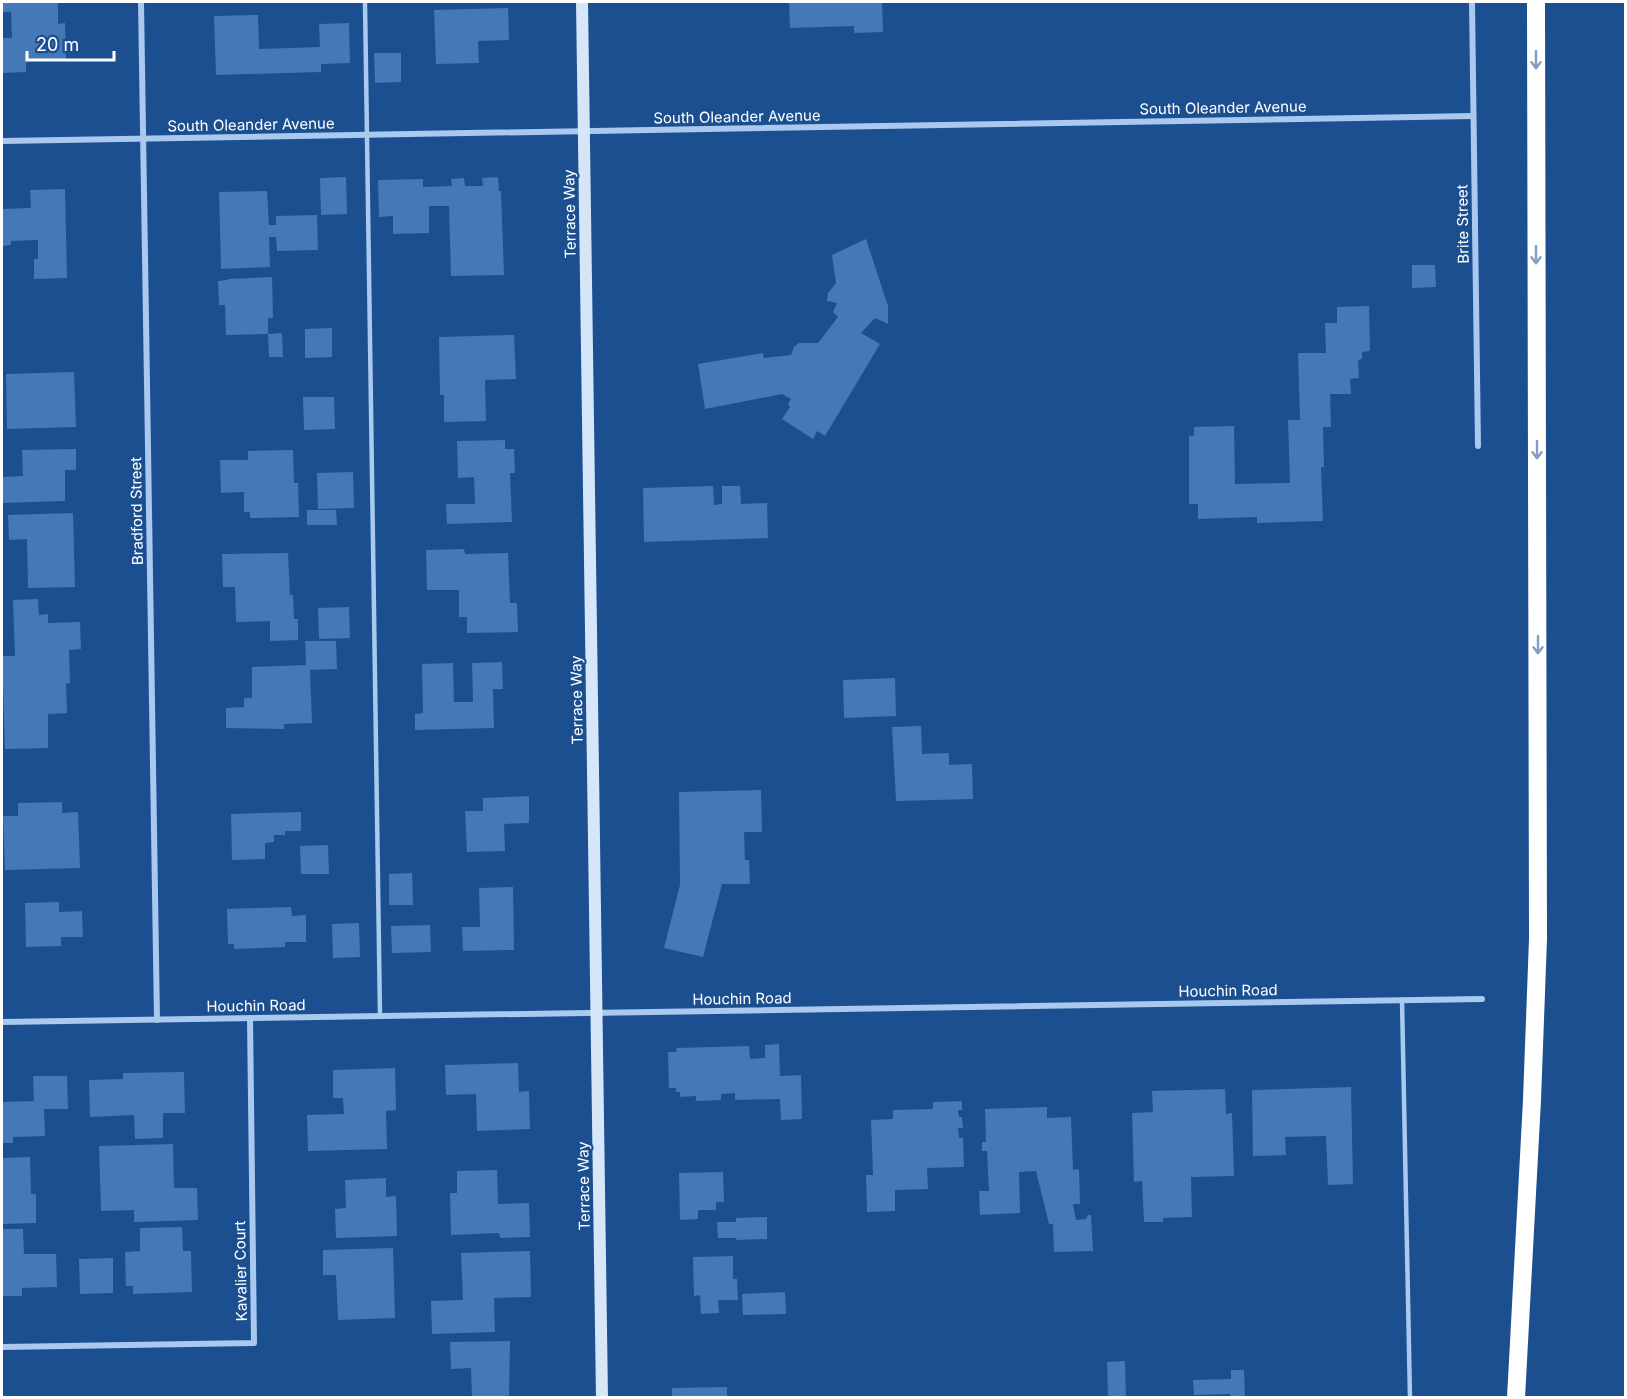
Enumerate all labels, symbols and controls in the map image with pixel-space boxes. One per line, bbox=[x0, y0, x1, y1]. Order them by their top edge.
scale bar bbox=[27, 24, 114, 62]
text: 20 m bbox=[36, 34, 79, 55]
one-way arrow bbox=[1530, 49, 1542, 69]
street label: South Oleander Avenue bbox=[1139, 97, 1307, 118]
street label: South Oleander Avenue bbox=[653, 106, 821, 127]
street label: South Oleander Avenue bbox=[167, 114, 335, 135]
street label: Terrace Way bbox=[559, 169, 580, 259]
street label: Brite Street bbox=[1452, 184, 1473, 264]
one-way arrow bbox=[1530, 244, 1542, 264]
one-way arrow bbox=[1531, 439, 1543, 459]
street label: Bradford Street bbox=[126, 457, 147, 565]
one-way arrow bbox=[1532, 634, 1544, 654]
street label: Terrace Way bbox=[566, 655, 587, 745]
street label: Houchin Road bbox=[1178, 980, 1278, 1001]
street label: Houchin Road bbox=[692, 988, 792, 1009]
street label: Houchin Road bbox=[206, 995, 306, 1016]
street label: Terrace Way bbox=[573, 1141, 594, 1231]
street label: Kavalier Court bbox=[230, 1220, 251, 1321]

